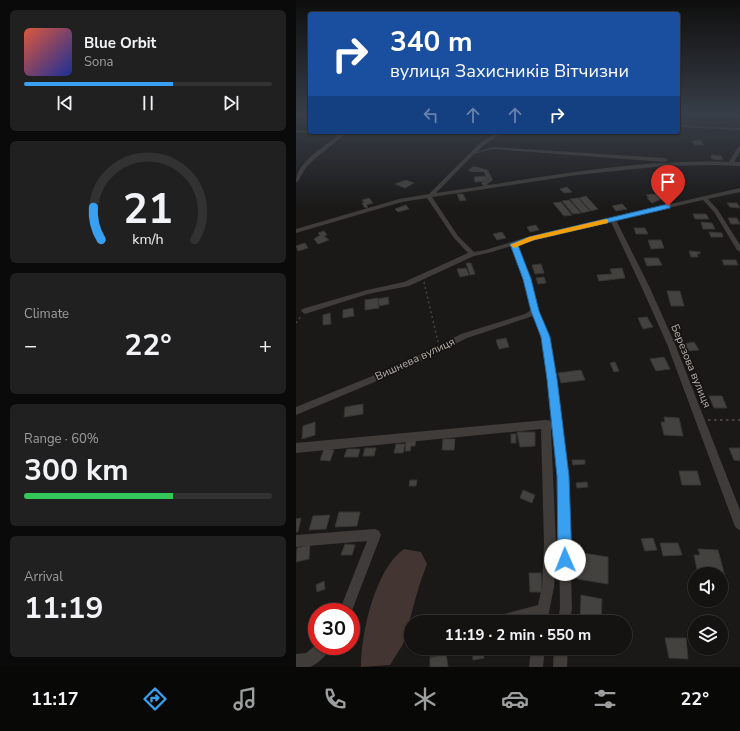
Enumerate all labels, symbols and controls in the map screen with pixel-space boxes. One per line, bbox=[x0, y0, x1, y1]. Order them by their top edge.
text: 340 m bbox=[390, 23, 473, 61]
icon: right bbox=[324, 28, 376, 80]
text: Blue Orbit bbox=[84, 33, 156, 53]
text: Sona bbox=[84, 53, 114, 71]
text: вулиця Захисників Вітчизни bbox=[390, 59, 629, 83]
icon: previous bbox=[54, 92, 76, 114]
icon: pause bbox=[137, 92, 159, 114]
icon: next bbox=[220, 92, 242, 114]
icon: left bbox=[420, 104, 442, 126]
icon: ahead bbox=[462, 104, 484, 126]
icon: ahead bbox=[504, 104, 526, 126]
icon: right bbox=[546, 104, 568, 126]
pin bbox=[651, 165, 685, 206]
icon: arrive bbox=[657, 171, 679, 193]
text: 21 bbox=[123, 181, 173, 238]
text: km/h bbox=[132, 230, 164, 249]
text: Climate bbox=[24, 305, 69, 323]
street label: Березова вулиця bbox=[667, 322, 715, 410]
text: 22° bbox=[124, 325, 172, 366]
text: − bbox=[24, 331, 37, 361]
text: + bbox=[259, 331, 272, 361]
street label: Вишнева вулиця bbox=[373, 334, 457, 384]
text: Range · 60% bbox=[24, 430, 99, 448]
text: 300 km bbox=[24, 450, 129, 491]
position arrow bbox=[544, 539, 586, 581]
map controls bbox=[688, 567, 728, 655]
button: sound bbox=[688, 567, 728, 607]
text: Arrival bbox=[24, 568, 63, 586]
text: 11:19 bbox=[24, 588, 103, 629]
speed limit sign: 30 bbox=[308, 603, 360, 655]
button: layers bbox=[688, 615, 728, 655]
text: 11:19 · 2 min · 550 m bbox=[445, 625, 591, 645]
icon: directions bbox=[141, 685, 169, 713]
icon: music bbox=[231, 685, 259, 713]
icon: phone bbox=[321, 685, 349, 713]
icon: climate bbox=[411, 685, 439, 713]
icon: car bbox=[501, 685, 529, 713]
icon: filters bbox=[591, 685, 619, 713]
text: 11:17 bbox=[31, 687, 79, 711]
text: 22° bbox=[681, 687, 709, 711]

